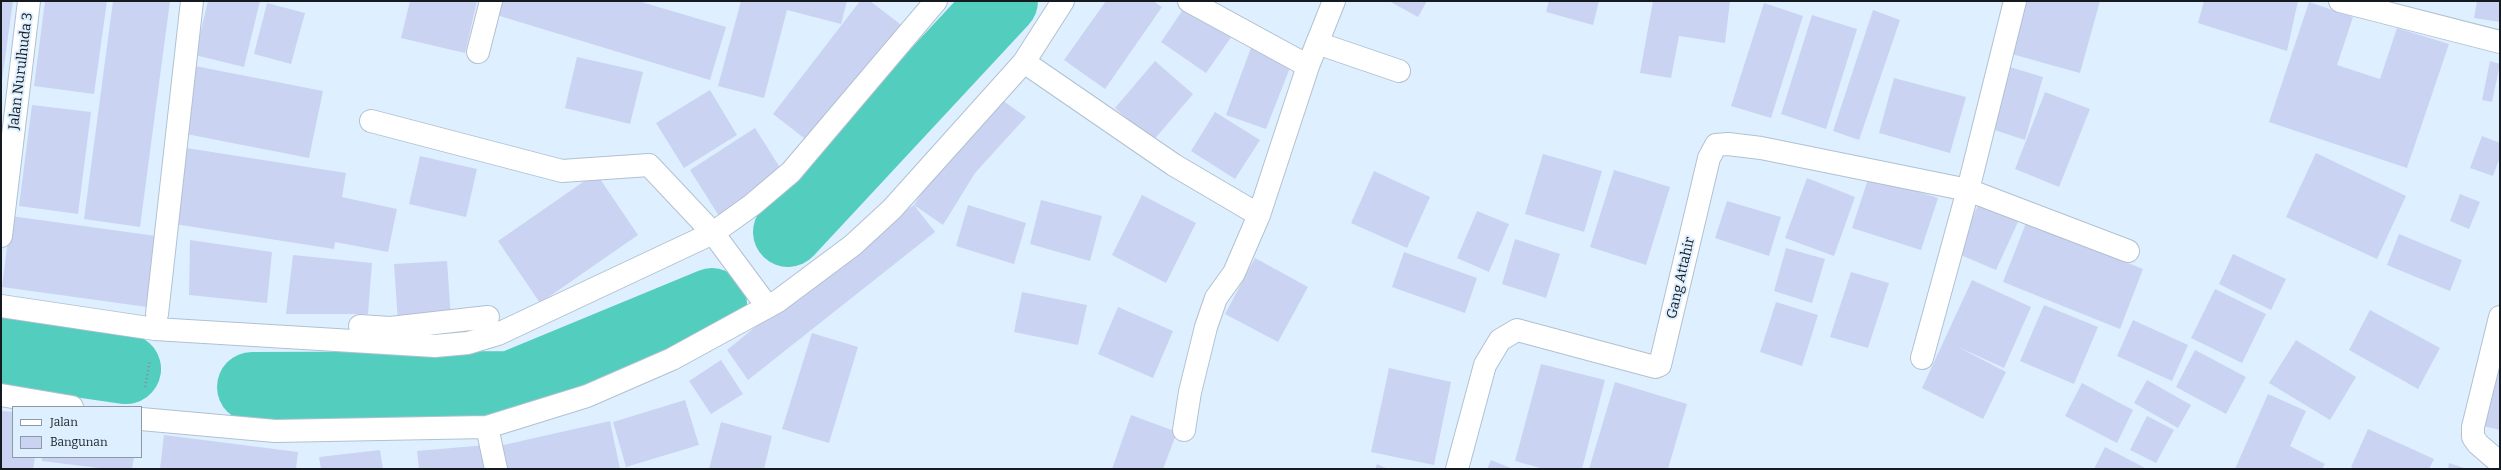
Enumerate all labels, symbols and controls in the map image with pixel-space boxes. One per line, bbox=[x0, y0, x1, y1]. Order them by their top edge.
street label: Jalan Nurulhuda 3 bbox=[5, 12, 37, 130]
street label: Gang Attahir bbox=[1663, 235, 1699, 321]
legend bbox=[12, 406, 142, 458]
text: Jalan bbox=[50, 415, 78, 429]
text: Bangunan bbox=[50, 435, 108, 449]

